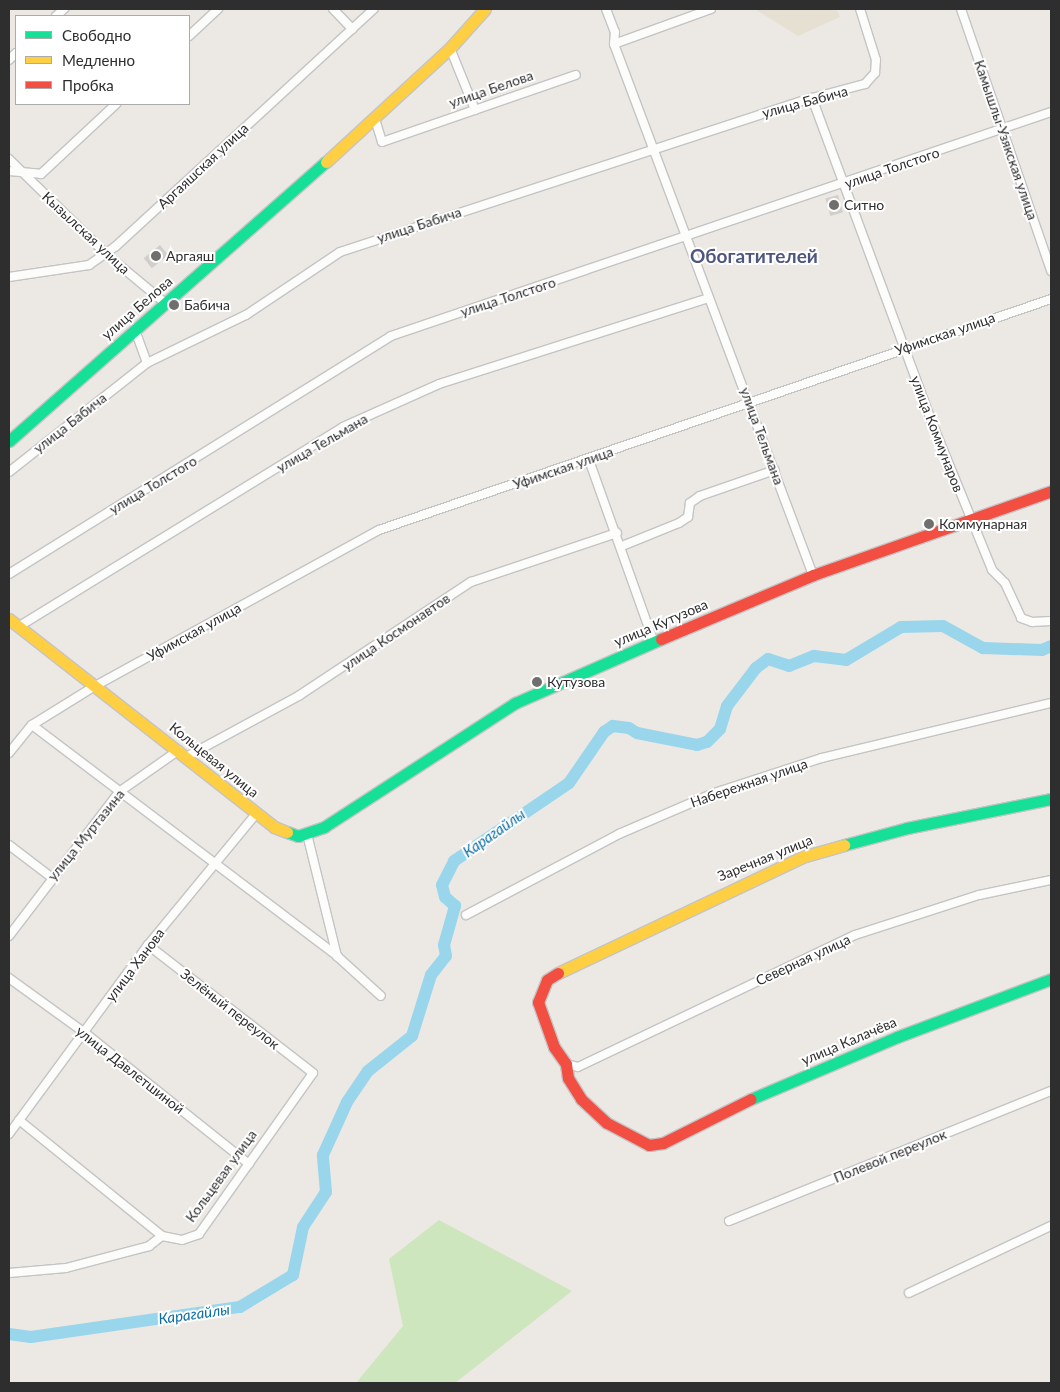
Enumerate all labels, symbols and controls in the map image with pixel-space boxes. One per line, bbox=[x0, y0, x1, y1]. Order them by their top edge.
legend bbox=[15, 15, 190, 105]
text: Свободно bbox=[62, 26, 131, 44]
text: Медленно bbox=[62, 51, 135, 69]
street label: Камышлы-Узякская улица bbox=[971, 58, 1041, 222]
street label: улица Белова bbox=[447, 67, 535, 111]
text: Пробка bbox=[62, 76, 114, 94]
street label: улица Бабича bbox=[760, 83, 850, 121]
street label: Аргаяшская улица bbox=[154, 120, 252, 212]
street label: улица Толстого bbox=[842, 144, 942, 192]
street label: Кызылская улица bbox=[39, 188, 133, 278]
place label: Ситно bbox=[844, 197, 884, 213]
marker: Ситно bbox=[828, 199, 840, 211]
street label: улица Бабича bbox=[375, 203, 463, 247]
district label: Обогатителей bbox=[690, 245, 818, 267]
place label: Аргаяш bbox=[166, 248, 214, 264]
marker: Аргаяш bbox=[150, 250, 162, 262]
street label: улица Белова bbox=[98, 273, 176, 343]
street label: улица Толстого bbox=[458, 274, 558, 320]
place label: Бабича bbox=[184, 297, 230, 313]
marker: Бабича bbox=[168, 299, 180, 311]
street label: Уфимская улица bbox=[893, 309, 997, 359]
street label: улица Коммунаров bbox=[907, 374, 967, 494]
street label: улица Тельмана bbox=[737, 385, 787, 487]
street label: улица Бабича bbox=[30, 389, 110, 457]
street label: улица Тельмана bbox=[273, 410, 371, 476]
street label: Уфимская улица bbox=[511, 443, 615, 493]
street label: улица Толстого bbox=[106, 452, 200, 518]
place label: Коммунарная bbox=[939, 516, 1027, 532]
marker: Коммунарная bbox=[923, 518, 935, 530]
street label: улица Космонавтов bbox=[339, 590, 453, 674]
street label: улица Кутузова bbox=[612, 596, 710, 650]
street label: Уфимская улица bbox=[144, 599, 244, 665]
place label: Кутузова bbox=[547, 674, 605, 690]
marker: Кутузова bbox=[531, 676, 543, 688]
street label: Кольцевая улица bbox=[166, 719, 262, 801]
street label: Набережная улица bbox=[688, 755, 810, 811]
street label: улица Муртазина bbox=[44, 786, 128, 884]
water label: Карагайлы bbox=[459, 805, 529, 861]
street label: Заречная улица bbox=[715, 831, 815, 885]
street label: улица Ханова bbox=[102, 925, 168, 1005]
street label: Северная улица bbox=[753, 931, 853, 989]
street label: Зелёный переулок bbox=[177, 965, 283, 1053]
street label: улица Калачёва bbox=[799, 1013, 899, 1069]
street label: улица Давлетшиной bbox=[73, 1023, 187, 1117]
street label: Полевой переулок bbox=[831, 1126, 949, 1186]
street label: Кольцевая улица bbox=[182, 1127, 260, 1225]
water label: Карагайлы bbox=[157, 1300, 231, 1328]

